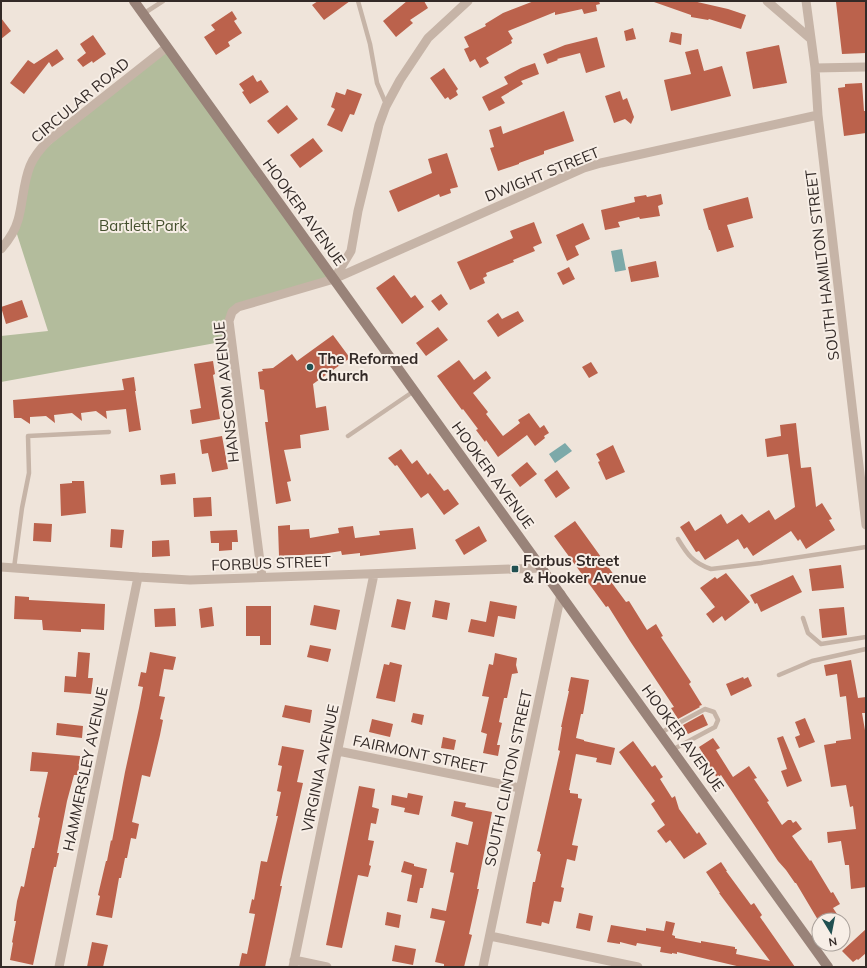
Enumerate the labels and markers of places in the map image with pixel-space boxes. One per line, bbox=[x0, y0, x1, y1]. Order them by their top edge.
place label: The Reformed Church bbox=[318, 349, 418, 385]
marker: The Reformed Church bbox=[305, 362, 315, 372]
place label: Forbus Street & Hooker Avenue bbox=[523, 551, 646, 587]
marker: Forbus Street & Hooker Avenue bbox=[510, 564, 520, 574]

